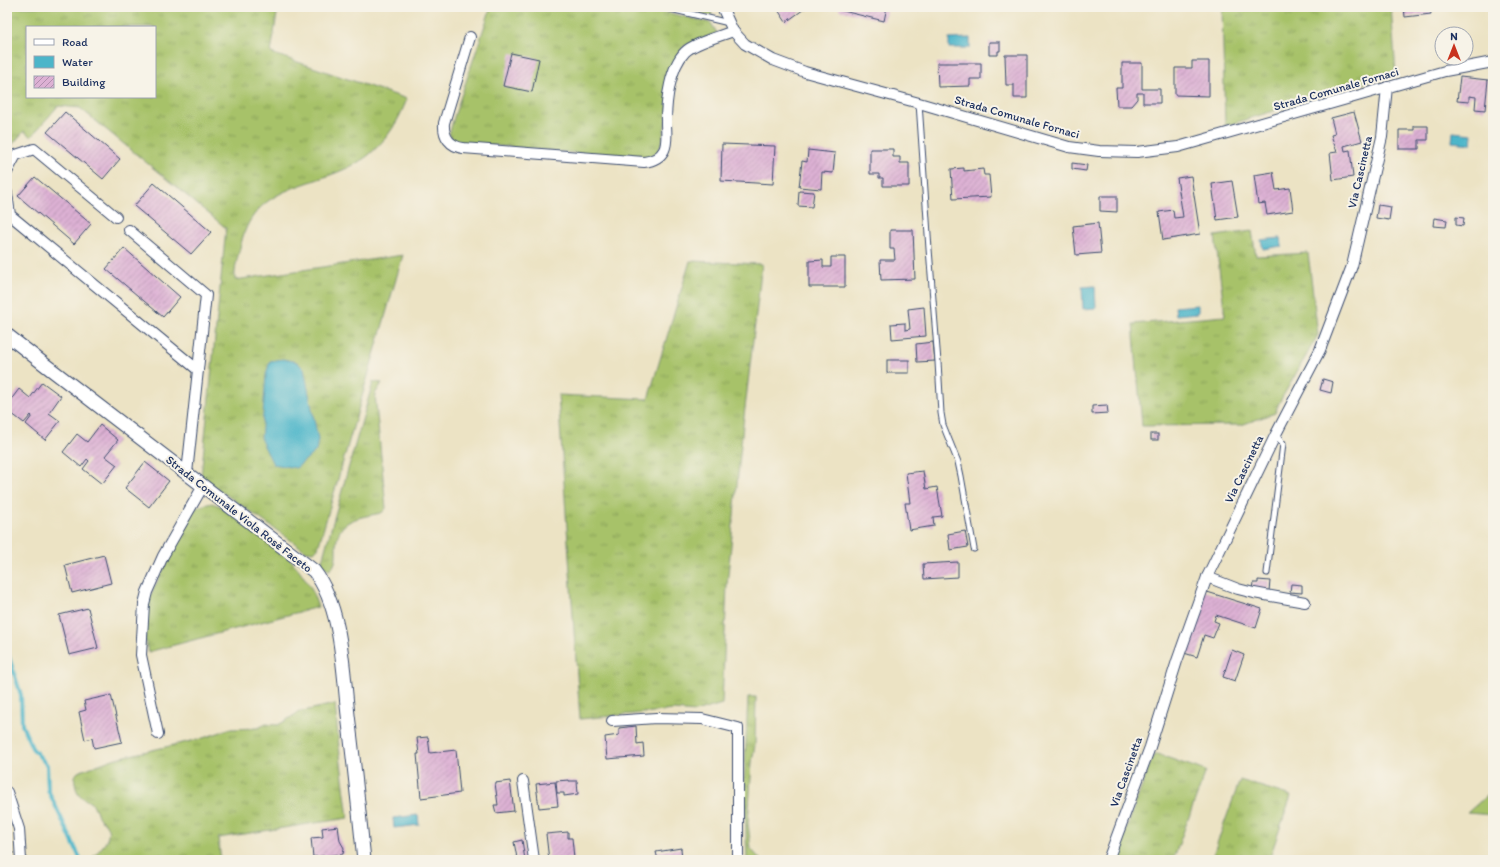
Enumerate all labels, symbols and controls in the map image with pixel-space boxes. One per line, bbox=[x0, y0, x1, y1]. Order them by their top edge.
legend bbox=[26, 26, 156, 98]
north arrow bbox=[1434, 26, 1474, 66]
text: N bbox=[1450, 30, 1458, 43]
text: Road bbox=[62, 35, 88, 49]
text: Water bbox=[62, 55, 93, 69]
street label: Strada Comunale Fornaci bbox=[1272, 64, 1400, 114]
text: Building bbox=[62, 75, 106, 89]
street label: Strada Comunale Fornaci bbox=[953, 92, 1081, 142]
street label: Via Cascinetta bbox=[1345, 134, 1375, 210]
street label: Via Cascinetta bbox=[1222, 432, 1267, 505]
street label: Strada Comunale Viola Rosè Faceto bbox=[163, 452, 315, 576]
street label: Via Cascinetta bbox=[1107, 734, 1145, 809]

